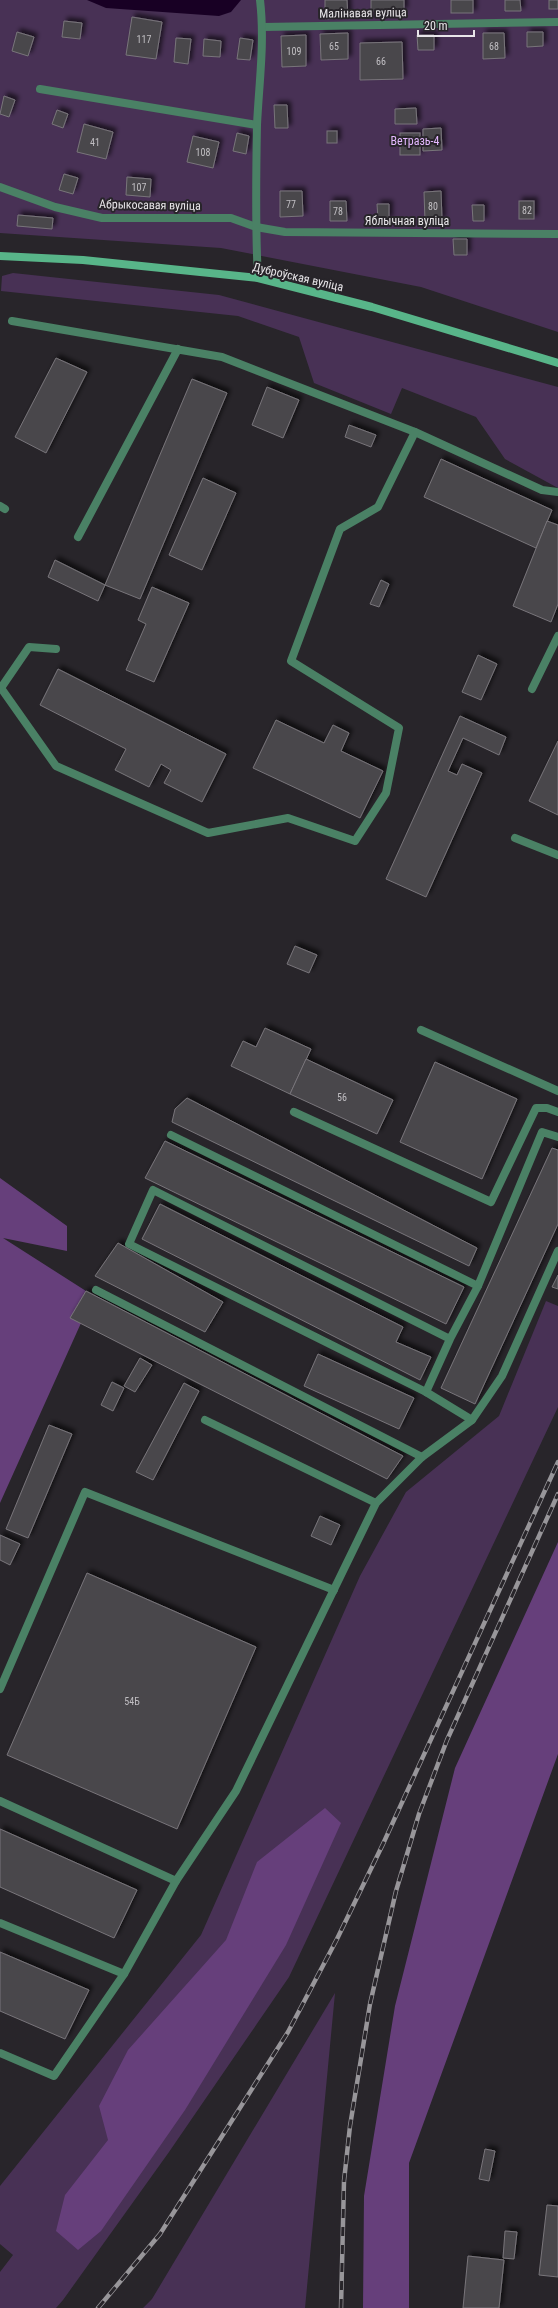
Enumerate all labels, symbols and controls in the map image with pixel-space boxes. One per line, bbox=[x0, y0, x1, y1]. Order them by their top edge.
street label: Малінавая вуліца bbox=[319, 5, 407, 21]
scale bar bbox=[418, 12, 474, 38]
text: 20 m bbox=[424, 19, 448, 33]
house number: 117 bbox=[137, 34, 151, 45]
house number: 65 bbox=[329, 41, 339, 52]
house number: 68 bbox=[489, 41, 499, 52]
house number: 109 bbox=[287, 46, 301, 57]
house number: 66 bbox=[376, 56, 386, 67]
park label: Ветразь-4 bbox=[391, 134, 440, 148]
house number: 41 bbox=[90, 137, 100, 148]
house number: 108 bbox=[196, 147, 210, 158]
house number: 107 bbox=[132, 182, 146, 193]
street label: Абрыкосавая вуліца bbox=[99, 197, 201, 213]
house number: 77 bbox=[286, 199, 296, 210]
house number: 80 bbox=[428, 201, 438, 212]
house number: 82 bbox=[522, 205, 532, 216]
house number: 78 bbox=[333, 206, 343, 217]
street label: Яблычная вуліца bbox=[365, 214, 450, 228]
street label: Дуброўская вуліца bbox=[251, 260, 345, 294]
house number: 56 bbox=[337, 1092, 347, 1103]
house number: 54Б bbox=[124, 1696, 140, 1707]

